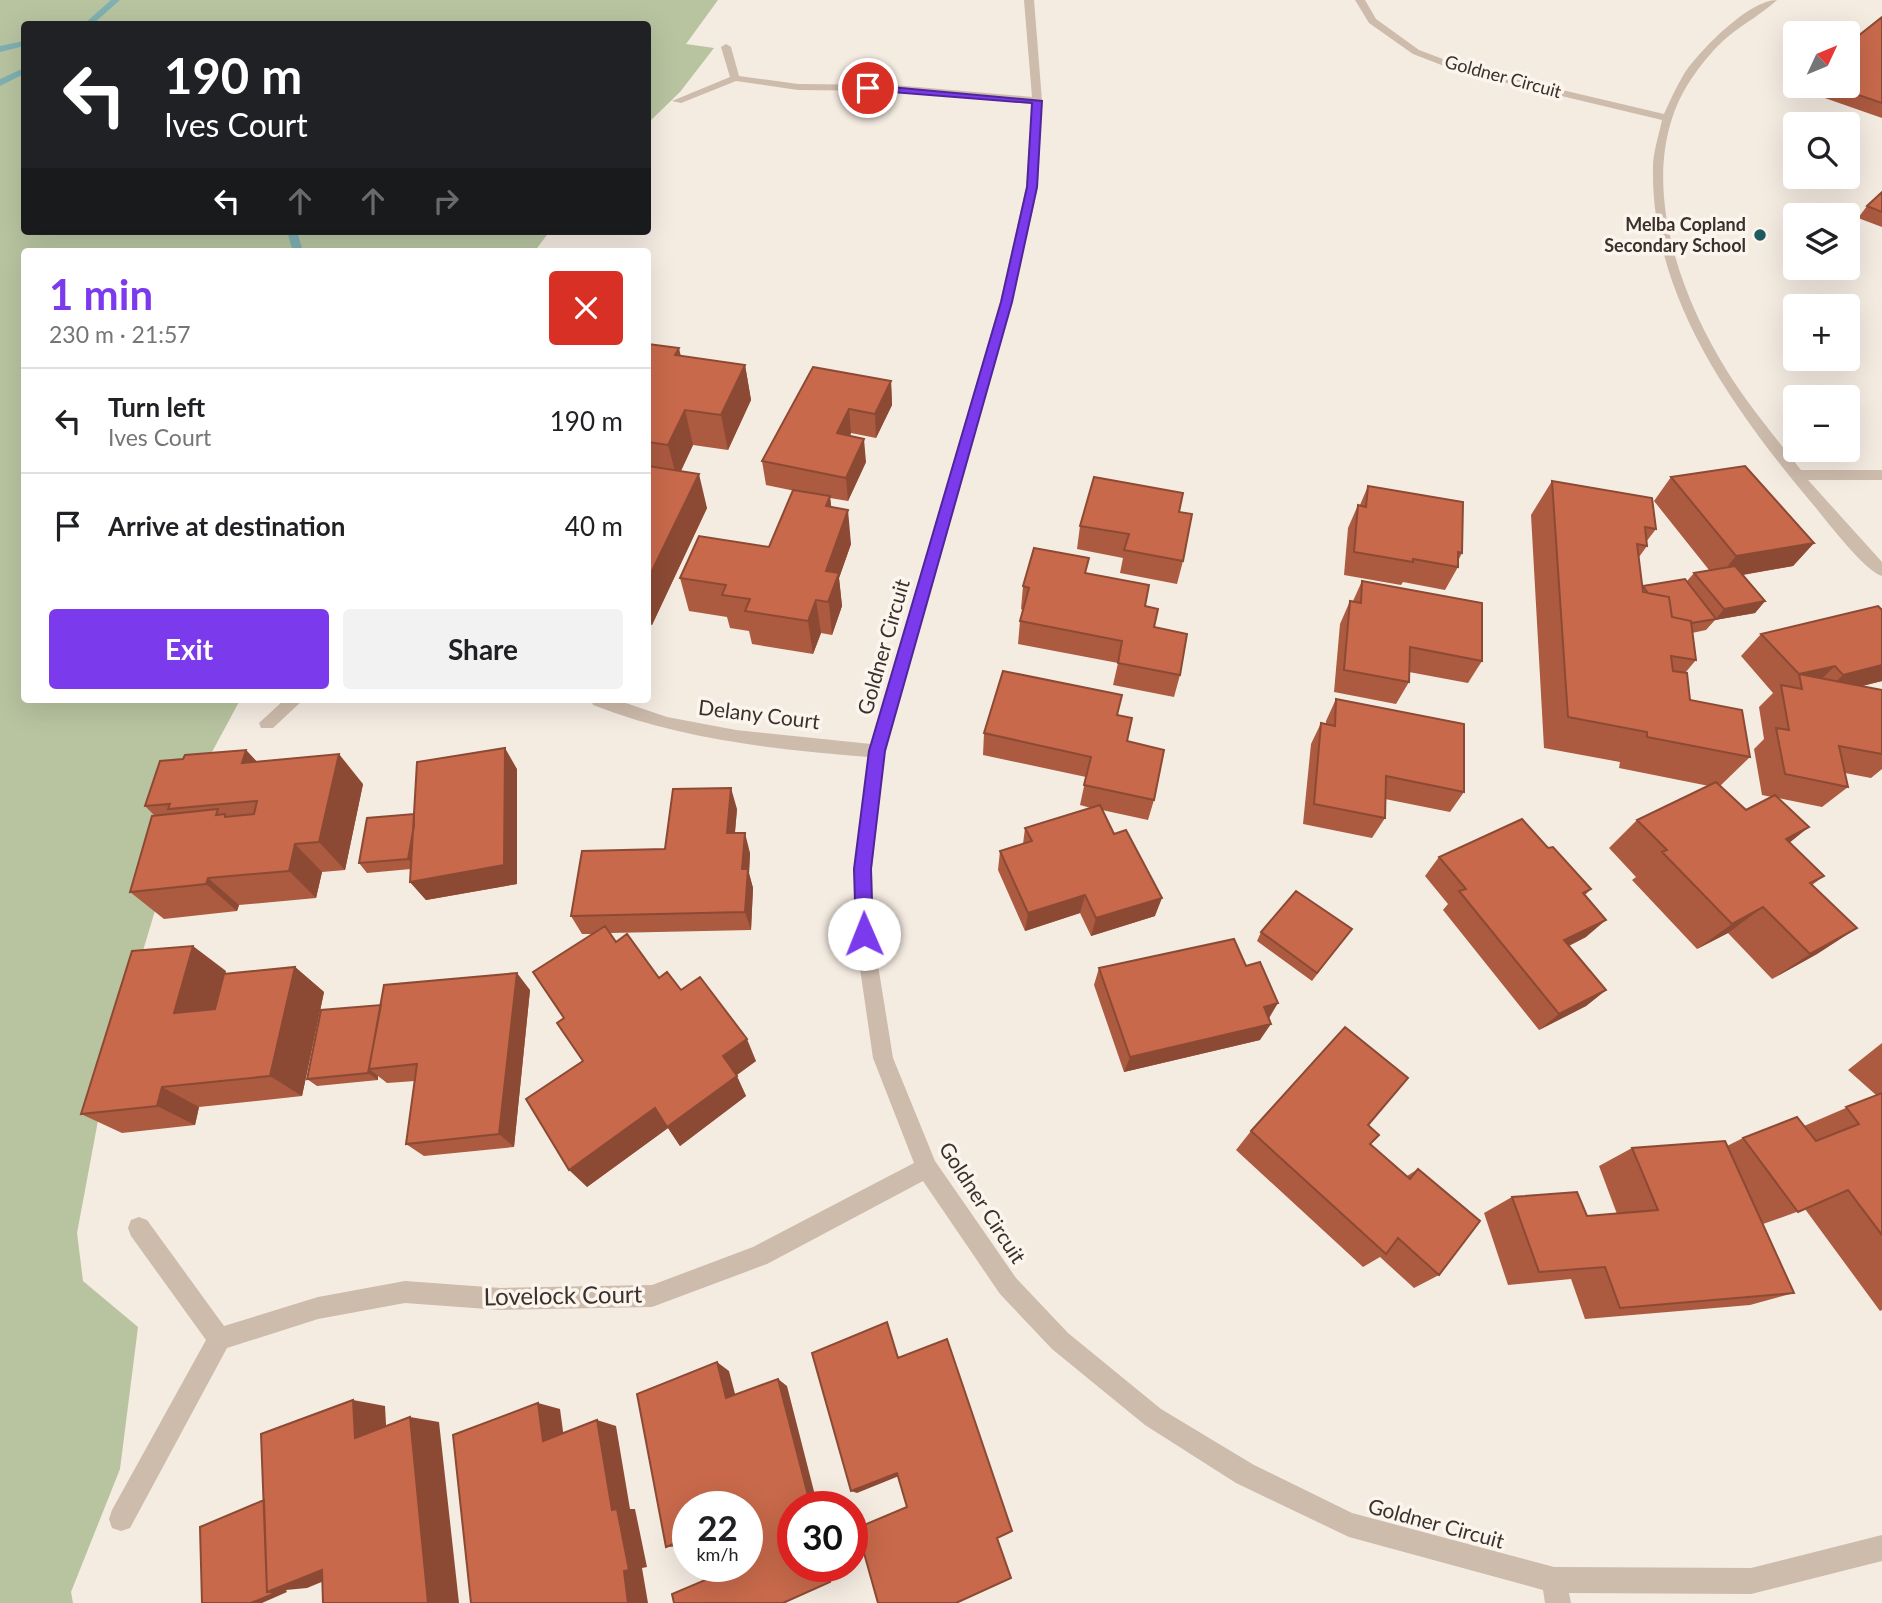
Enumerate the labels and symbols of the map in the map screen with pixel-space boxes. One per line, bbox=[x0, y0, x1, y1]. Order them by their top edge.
north arrow bbox=[1783, 21, 1860, 98]
street label: Goldner Circuit bbox=[1443, 50, 1565, 102]
pin bbox=[838, 58, 898, 118]
place label: Melba Copland Secondary School bbox=[1604, 213, 1746, 256]
marker: Melba Copland Secondary School bbox=[1752, 227, 1768, 243]
street label: Goldner Circuit bbox=[851, 575, 914, 717]
street label: Delany Court bbox=[697, 694, 822, 733]
position arrow bbox=[827, 897, 901, 971]
street label: Goldner Circuit bbox=[935, 1137, 1032, 1268]
street label: Lovelock Court bbox=[483, 1279, 643, 1310]
speed limit sign: 30 bbox=[777, 1491, 868, 1582]
street label: Goldner Circuit bbox=[1366, 1492, 1508, 1553]

